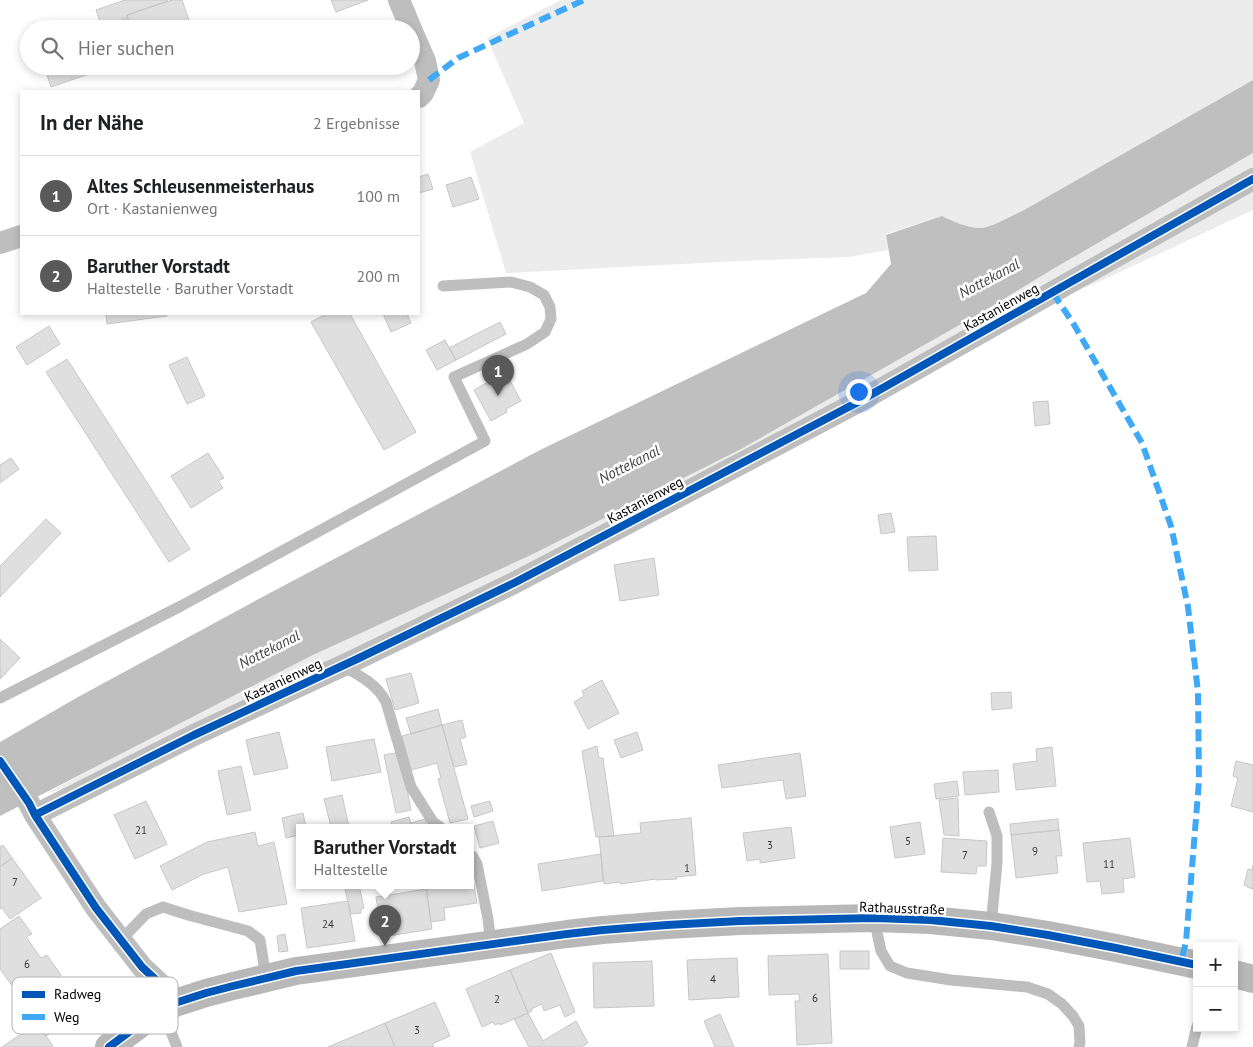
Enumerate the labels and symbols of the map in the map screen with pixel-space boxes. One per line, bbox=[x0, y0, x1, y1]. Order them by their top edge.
water label: Nottekanal bbox=[955, 254, 1023, 302]
street label: Kastanienweg bbox=[960, 279, 1042, 335]
pin: 1 bbox=[482, 355, 514, 396]
your location bbox=[846, 379, 872, 405]
water label: Nottekanal bbox=[595, 440, 663, 488]
street label: Kastanienweg bbox=[604, 472, 686, 528]
water label: Nottekanal bbox=[235, 625, 303, 673]
street label: Kastanienweg bbox=[241, 654, 325, 706]
house number: 21 bbox=[135, 823, 147, 837]
house number: 5 bbox=[905, 834, 911, 848]
house number: 3 bbox=[767, 838, 773, 852]
house number: 9 bbox=[1032, 844, 1038, 858]
house number: 7 bbox=[962, 848, 968, 862]
house number: 11 bbox=[1103, 857, 1115, 871]
house number: 1 bbox=[684, 861, 690, 875]
house number: 7 bbox=[12, 875, 18, 889]
street label: Rathausstraße bbox=[859, 898, 945, 918]
pin: 2 bbox=[369, 905, 401, 946]
house number: 24 bbox=[322, 917, 334, 931]
house number: 6 bbox=[24, 957, 30, 971]
house number: 4 bbox=[710, 972, 716, 986]
legend bbox=[12, 977, 178, 1034]
text: Radweg bbox=[54, 985, 101, 1003]
house number: 6 bbox=[812, 991, 818, 1005]
house number: 2 bbox=[494, 992, 500, 1006]
text: Weg bbox=[54, 1008, 79, 1026]
house number: 3 bbox=[414, 1023, 420, 1037]

